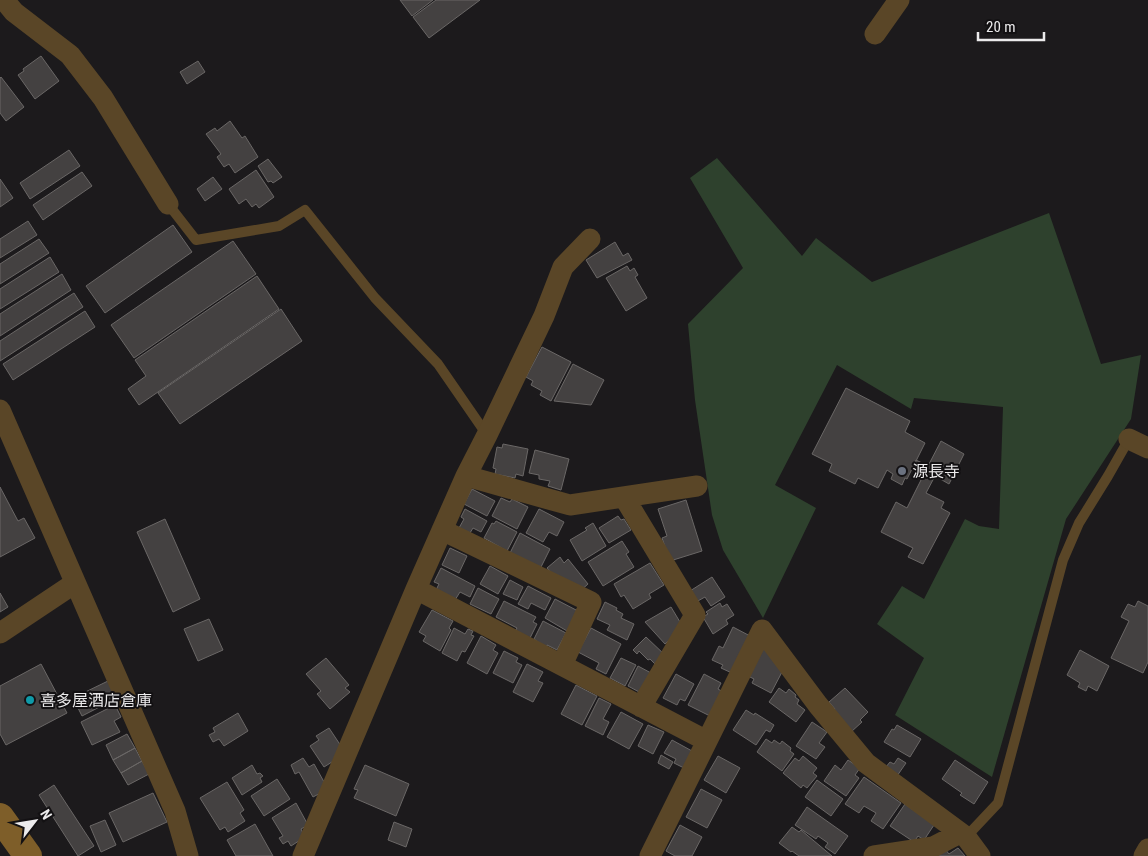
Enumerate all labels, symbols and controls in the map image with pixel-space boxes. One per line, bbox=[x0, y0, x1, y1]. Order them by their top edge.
scale bar bbox=[978, 10, 1044, 42]
text: 20 m bbox=[986, 18, 1016, 36]
place label: 源長寺 bbox=[912, 462, 960, 481]
marker: 源長寺 bbox=[896, 465, 908, 477]
place label: 喜多屋酒店倉庫 bbox=[40, 691, 152, 710]
marker: 喜多屋酒店倉庫 bbox=[24, 694, 36, 706]
north arrow bbox=[10, 796, 60, 846]
text: N bbox=[37, 807, 55, 822]

